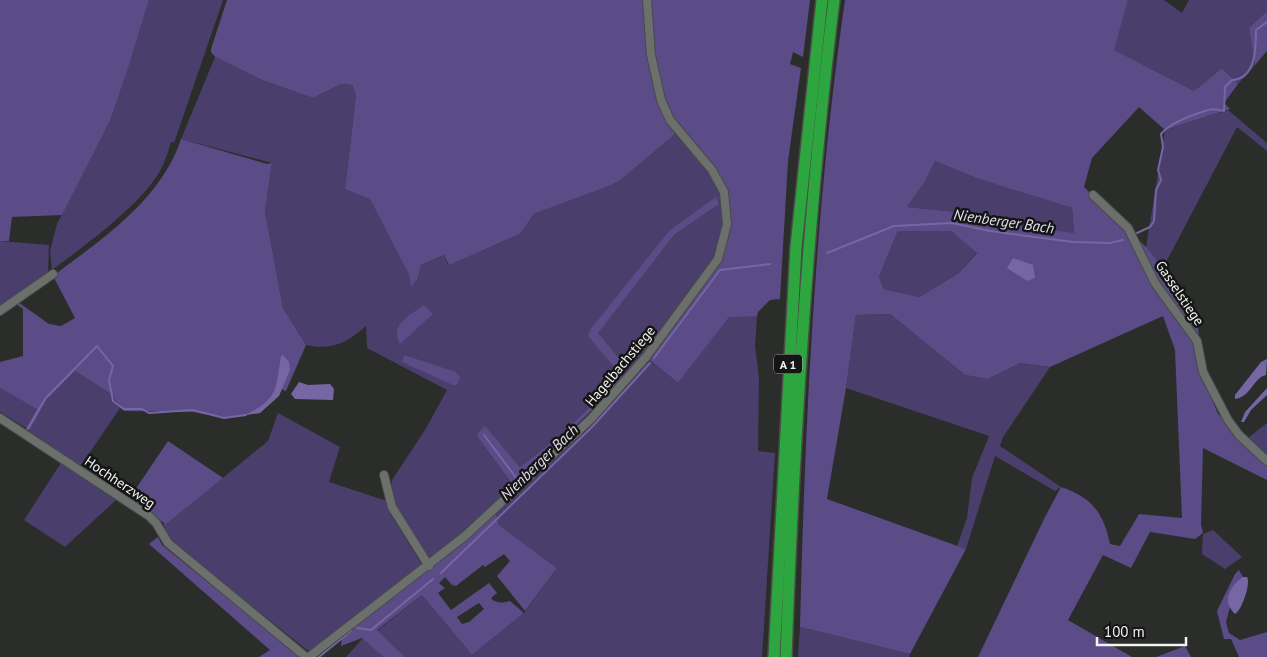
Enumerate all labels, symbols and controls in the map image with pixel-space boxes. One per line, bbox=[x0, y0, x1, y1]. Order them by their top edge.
water label: Nienberger Bach bbox=[953, 205, 1056, 237]
street label: Gasselstiege bbox=[1152, 257, 1208, 329]
street label: Hagelbachstiege bbox=[581, 322, 659, 410]
road number: A 1 bbox=[774, 354, 802, 374]
water label: Nienberger Bach bbox=[496, 420, 582, 504]
street label: Hochherzweg bbox=[81, 452, 159, 512]
scale bar bbox=[1097, 614, 1186, 646]
text: 100 m bbox=[1104, 622, 1145, 641]

